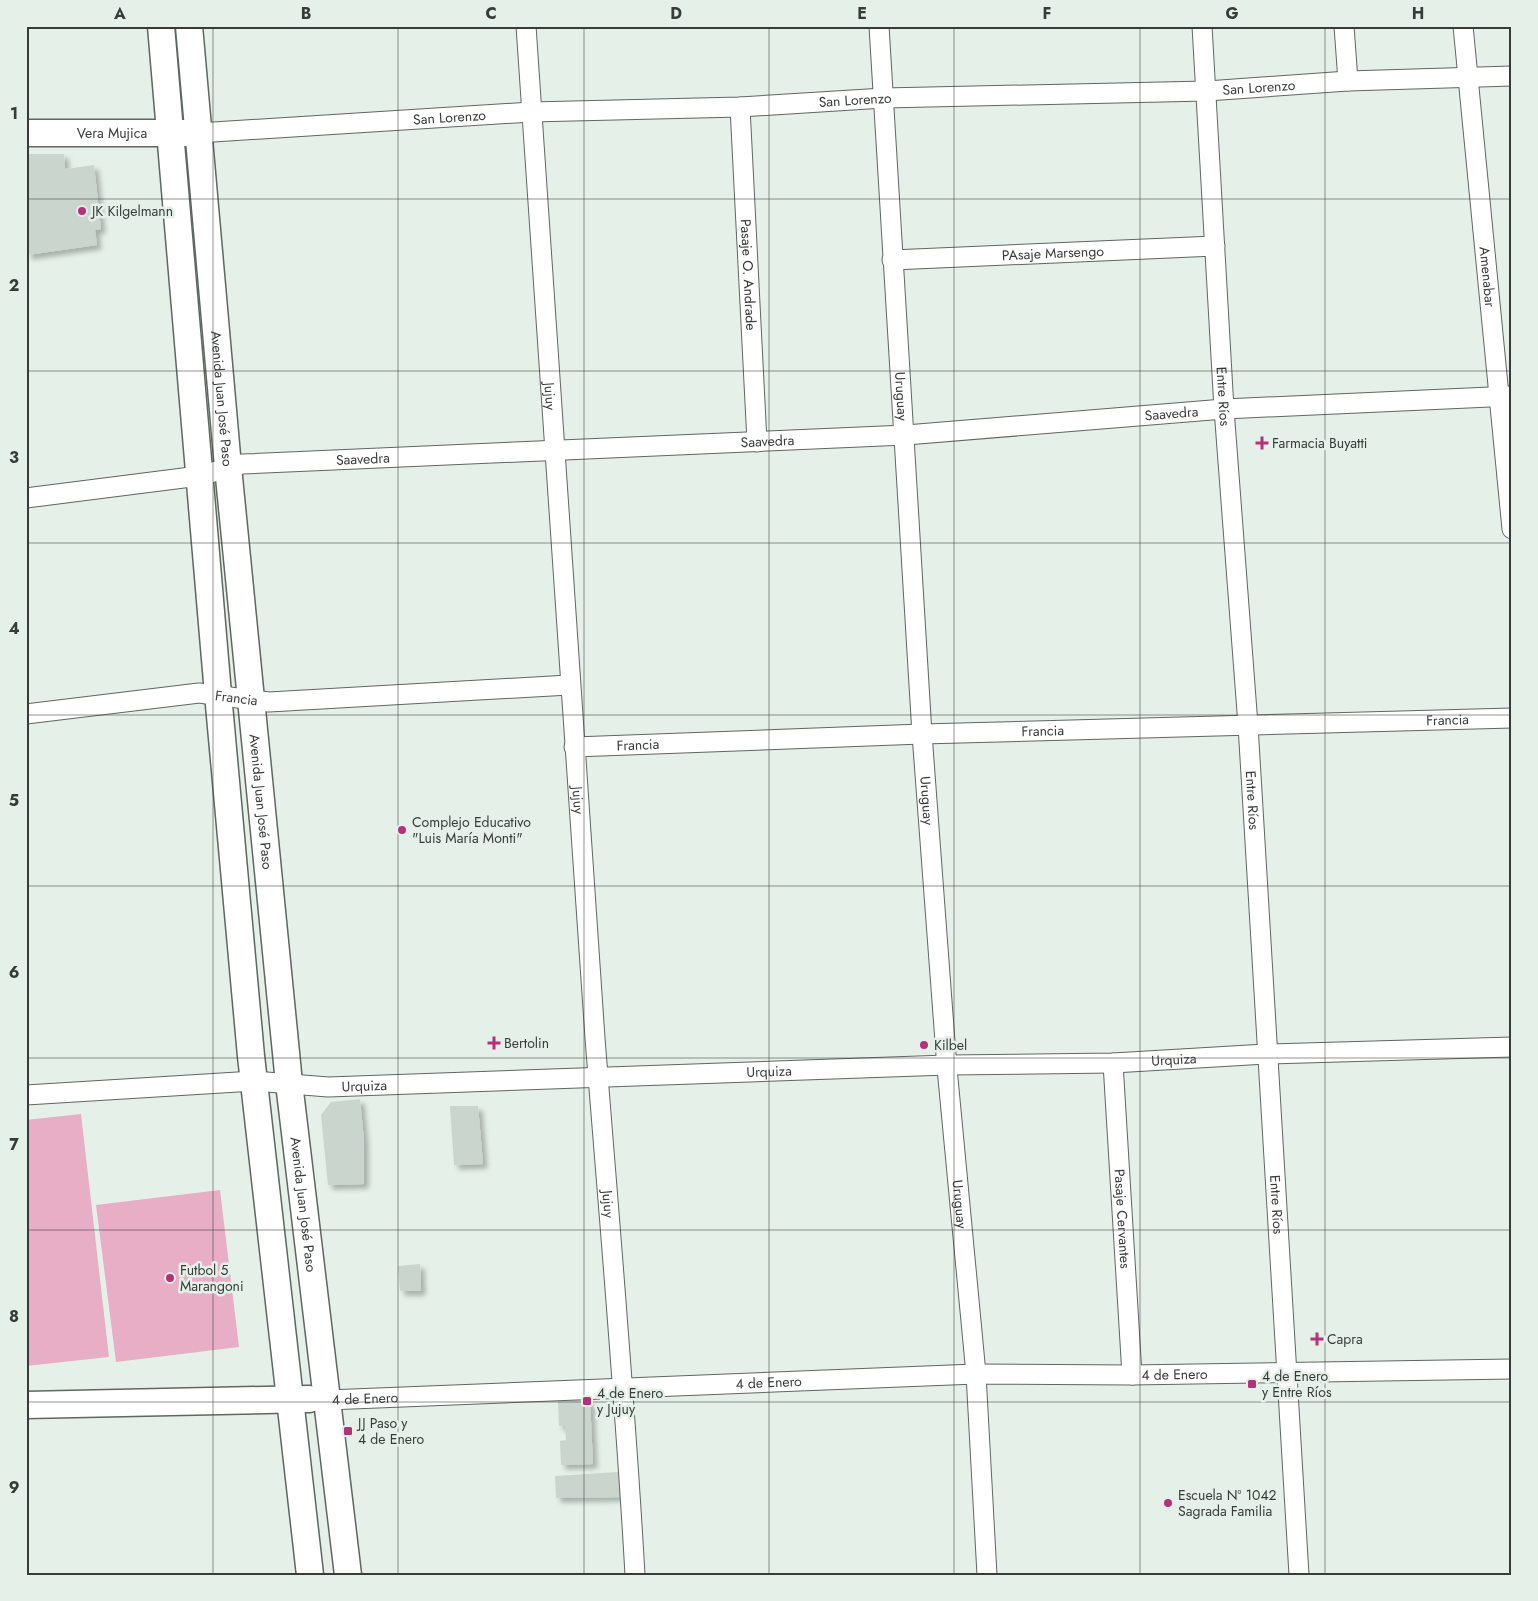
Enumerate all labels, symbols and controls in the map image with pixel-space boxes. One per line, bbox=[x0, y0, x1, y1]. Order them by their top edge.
text: A bbox=[113, 2, 126, 25]
text: B bbox=[301, 2, 311, 25]
text: C bbox=[485, 2, 497, 25]
text: D bbox=[670, 2, 682, 25]
text: E bbox=[857, 2, 867, 25]
text: F bbox=[1043, 2, 1051, 25]
text: G bbox=[1225, 2, 1239, 25]
text: H bbox=[1412, 2, 1424, 25]
street label: San Lorenzo bbox=[1222, 75, 1296, 100]
street label: San Lorenzo bbox=[818, 88, 892, 112]
text: 1 bbox=[10, 102, 18, 125]
street label: San Lorenzo bbox=[412, 105, 487, 129]
street label: Vera Mujica bbox=[77, 123, 147, 143]
place label: JK Kilgelmann bbox=[90, 201, 173, 221]
marker: JK Kilgelmann bbox=[76, 205, 88, 217]
street label: Pasaje O. Andrade bbox=[736, 218, 761, 331]
street label: PAsaje Marsengo bbox=[1001, 241, 1105, 265]
street label: Amenabar bbox=[1475, 245, 1500, 308]
text: 2 bbox=[9, 274, 19, 297]
street label: Avenida Juan José Paso bbox=[206, 330, 238, 468]
street label: Entre Ríos bbox=[1212, 366, 1235, 427]
street label: Uruguay bbox=[890, 371, 913, 422]
street label: Jujuy bbox=[539, 380, 561, 412]
street label: Saavedra bbox=[1144, 401, 1199, 425]
street label: Saavedra bbox=[740, 430, 795, 452]
place label: Farmacia Buyatti bbox=[1272, 433, 1367, 453]
marker: Farmacia Buyatti bbox=[1256, 437, 1268, 449]
text: 3 bbox=[9, 446, 19, 469]
street label: Saavedra bbox=[336, 448, 390, 470]
text: 4 bbox=[8, 617, 20, 640]
street label: Francia bbox=[214, 685, 259, 710]
street label: Francia bbox=[1426, 709, 1469, 730]
street label: Francia bbox=[1021, 720, 1064, 741]
street label: Avenida Juan José Paso bbox=[244, 733, 278, 871]
street label: Francia bbox=[616, 734, 660, 755]
street label: Entre Ríos bbox=[1241, 770, 1264, 831]
street label: Uruguay bbox=[915, 775, 939, 827]
street label: Jujuy bbox=[567, 784, 589, 816]
text: 5 bbox=[9, 789, 19, 812]
place label: Complejo Educativo "Luis María Monti" bbox=[412, 812, 531, 848]
marker: Complejo Educativo "Luis María Monti" bbox=[396, 824, 408, 836]
text: 6 bbox=[9, 961, 19, 984]
place label: Bertolin bbox=[504, 1033, 549, 1053]
place label: Kilbel bbox=[934, 1035, 967, 1055]
marker: Bertolin bbox=[488, 1037, 500, 1049]
marker: Kilbel bbox=[918, 1039, 930, 1051]
street label: Urquiza bbox=[1151, 1048, 1197, 1071]
street label: Urquiza bbox=[746, 1061, 792, 1082]
street label: Urquiza bbox=[341, 1075, 387, 1097]
text: 7 bbox=[9, 1133, 19, 1156]
street label: Avenida Juan José Paso bbox=[286, 1136, 322, 1273]
street label: Pasaje Cervantes bbox=[1109, 1168, 1136, 1270]
street label: Entre Ríos bbox=[1265, 1174, 1289, 1235]
street label: Uruguay bbox=[948, 1179, 972, 1230]
street label: Jujuy bbox=[597, 1187, 619, 1220]
place label: Futbol 5 Marangoni bbox=[180, 1260, 244, 1296]
marker: Futbol 5 Marangoni bbox=[164, 1272, 176, 1284]
text: 8 bbox=[9, 1305, 19, 1328]
place label: Capra bbox=[1327, 1329, 1363, 1349]
marker: Capra bbox=[1311, 1333, 1323, 1345]
street label: 4 de Enero bbox=[1141, 1364, 1208, 1385]
place label: 4 de Enero y Entre Ríos bbox=[1262, 1366, 1332, 1402]
street label: 4 de Enero bbox=[735, 1371, 803, 1394]
marker: 4 de Enero y Entre Ríos bbox=[1246, 1378, 1258, 1390]
place label: 4 de Enero y Jujuy bbox=[597, 1383, 664, 1419]
street label: 4 de Enero bbox=[331, 1387, 399, 1410]
marker: 4 de Enero y Jujuy bbox=[581, 1395, 593, 1407]
place label: JJ Paso y 4 de Enero bbox=[356, 1413, 425, 1449]
marker: JJ Paso y 4 de Enero bbox=[342, 1425, 354, 1437]
text: 9 bbox=[9, 1476, 19, 1499]
place label: Escuela Nº 1042 Sagrada Familia bbox=[1178, 1485, 1277, 1521]
marker: Escuela Nº 1042 Sagrada Familia bbox=[1162, 1497, 1174, 1509]

